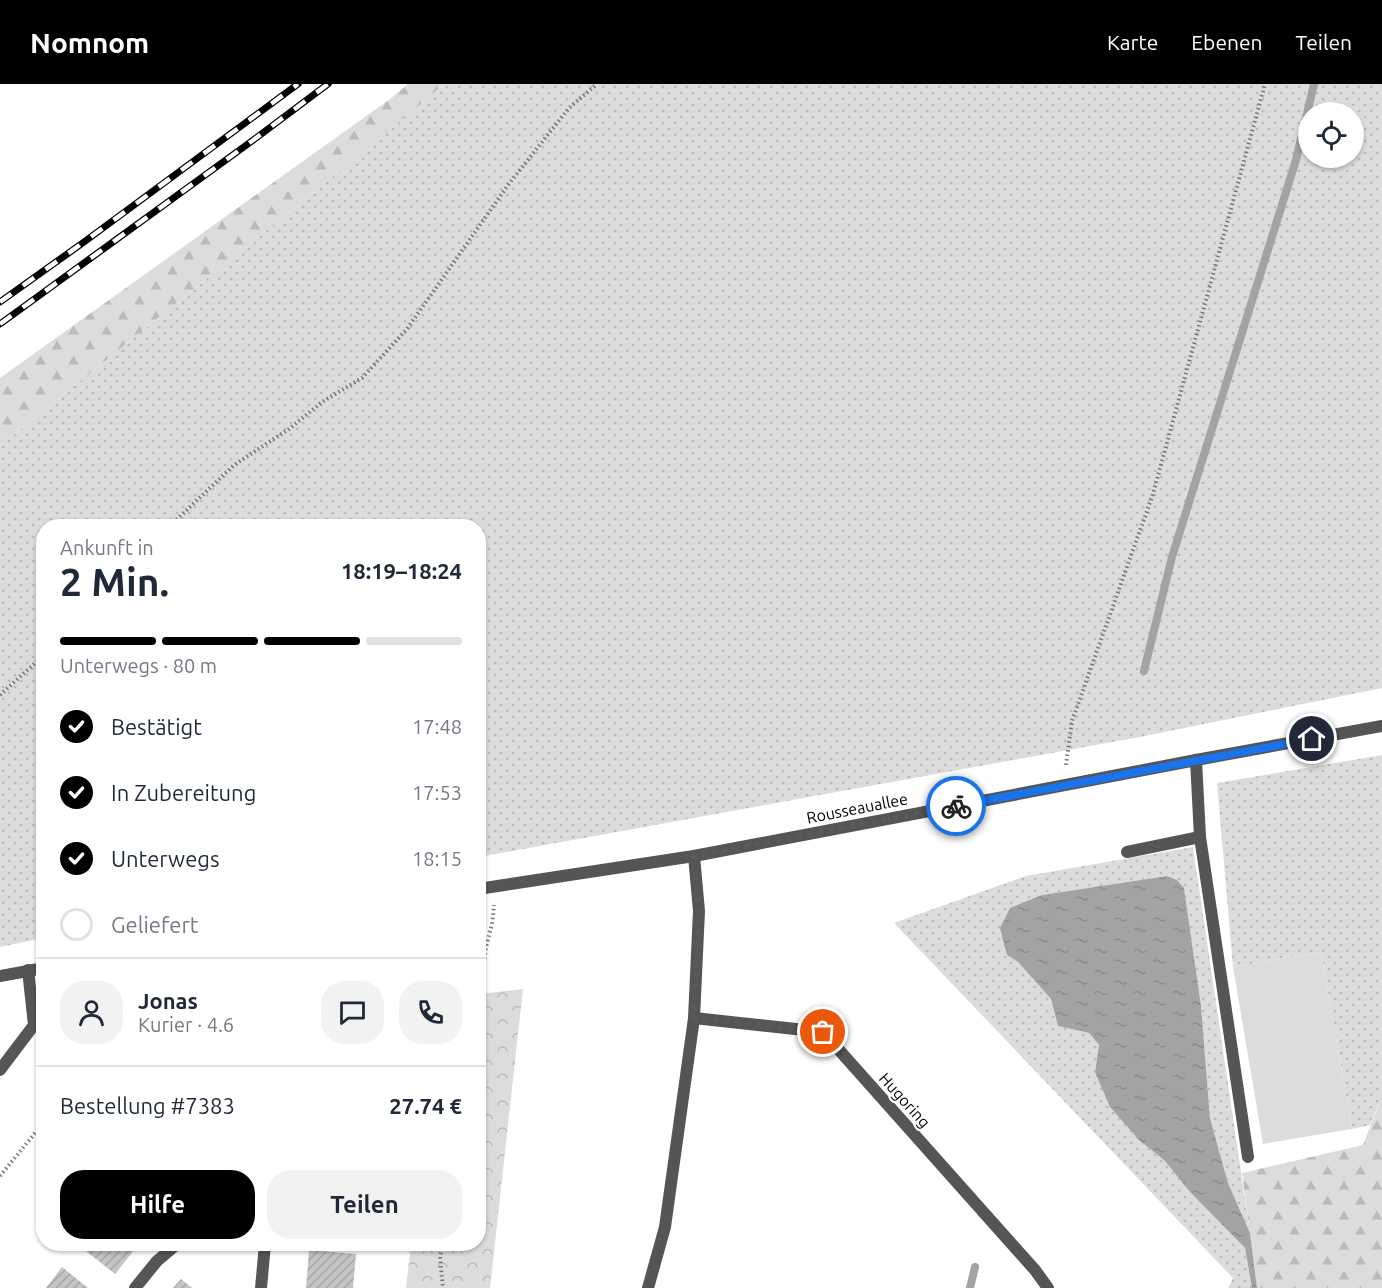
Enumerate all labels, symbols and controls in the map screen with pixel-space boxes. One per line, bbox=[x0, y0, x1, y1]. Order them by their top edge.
text: Nomnom bbox=[30, 27, 149, 58]
text: Karte bbox=[1107, 30, 1158, 54]
text: Ebenen bbox=[1191, 30, 1263, 54]
text: Teilen bbox=[1296, 30, 1352, 54]
map controls bbox=[1298, 102, 1364, 168]
button: locate bbox=[1298, 102, 1364, 168]
text: Ankunft in bbox=[60, 536, 154, 559]
text: 18:19–18:24 bbox=[341, 558, 462, 583]
text: 2 Min. bbox=[60, 560, 169, 603]
text: Unterwegs · 80 m bbox=[60, 654, 217, 677]
icon: check bbox=[60, 710, 93, 743]
pin bbox=[1286, 713, 1337, 764]
text: Bestätigt bbox=[111, 714, 202, 739]
text: 17:48 bbox=[412, 715, 462, 738]
icon: home bbox=[1295, 722, 1328, 755]
icon: check bbox=[60, 776, 93, 809]
courier bbox=[926, 776, 986, 836]
text: In Zubereitung bbox=[111, 780, 256, 805]
text: 17:53 bbox=[412, 781, 462, 804]
street label: Rousseauallee bbox=[805, 789, 909, 827]
icon: bike bbox=[940, 790, 973, 823]
icon: check bbox=[60, 842, 93, 875]
text: Unterwegs bbox=[111, 846, 220, 871]
text: 18:15 bbox=[412, 847, 462, 870]
text: Geliefert bbox=[111, 912, 198, 937]
button: person bbox=[60, 981, 123, 1044]
button: chat bbox=[321, 981, 384, 1044]
button: phone bbox=[399, 981, 462, 1044]
text: Jonas bbox=[138, 988, 198, 1013]
pin bbox=[797, 1006, 848, 1057]
text: Kurier · 4.6 bbox=[138, 1013, 234, 1036]
icon: bag bbox=[806, 1015, 839, 1048]
street label: Hugoring bbox=[876, 1069, 934, 1131]
text: Bestellung #7383 bbox=[60, 1093, 235, 1118]
text: 27.74 € bbox=[389, 1093, 462, 1118]
button: Hilfe bbox=[60, 1170, 255, 1239]
button: Teilen bbox=[267, 1170, 462, 1239]

